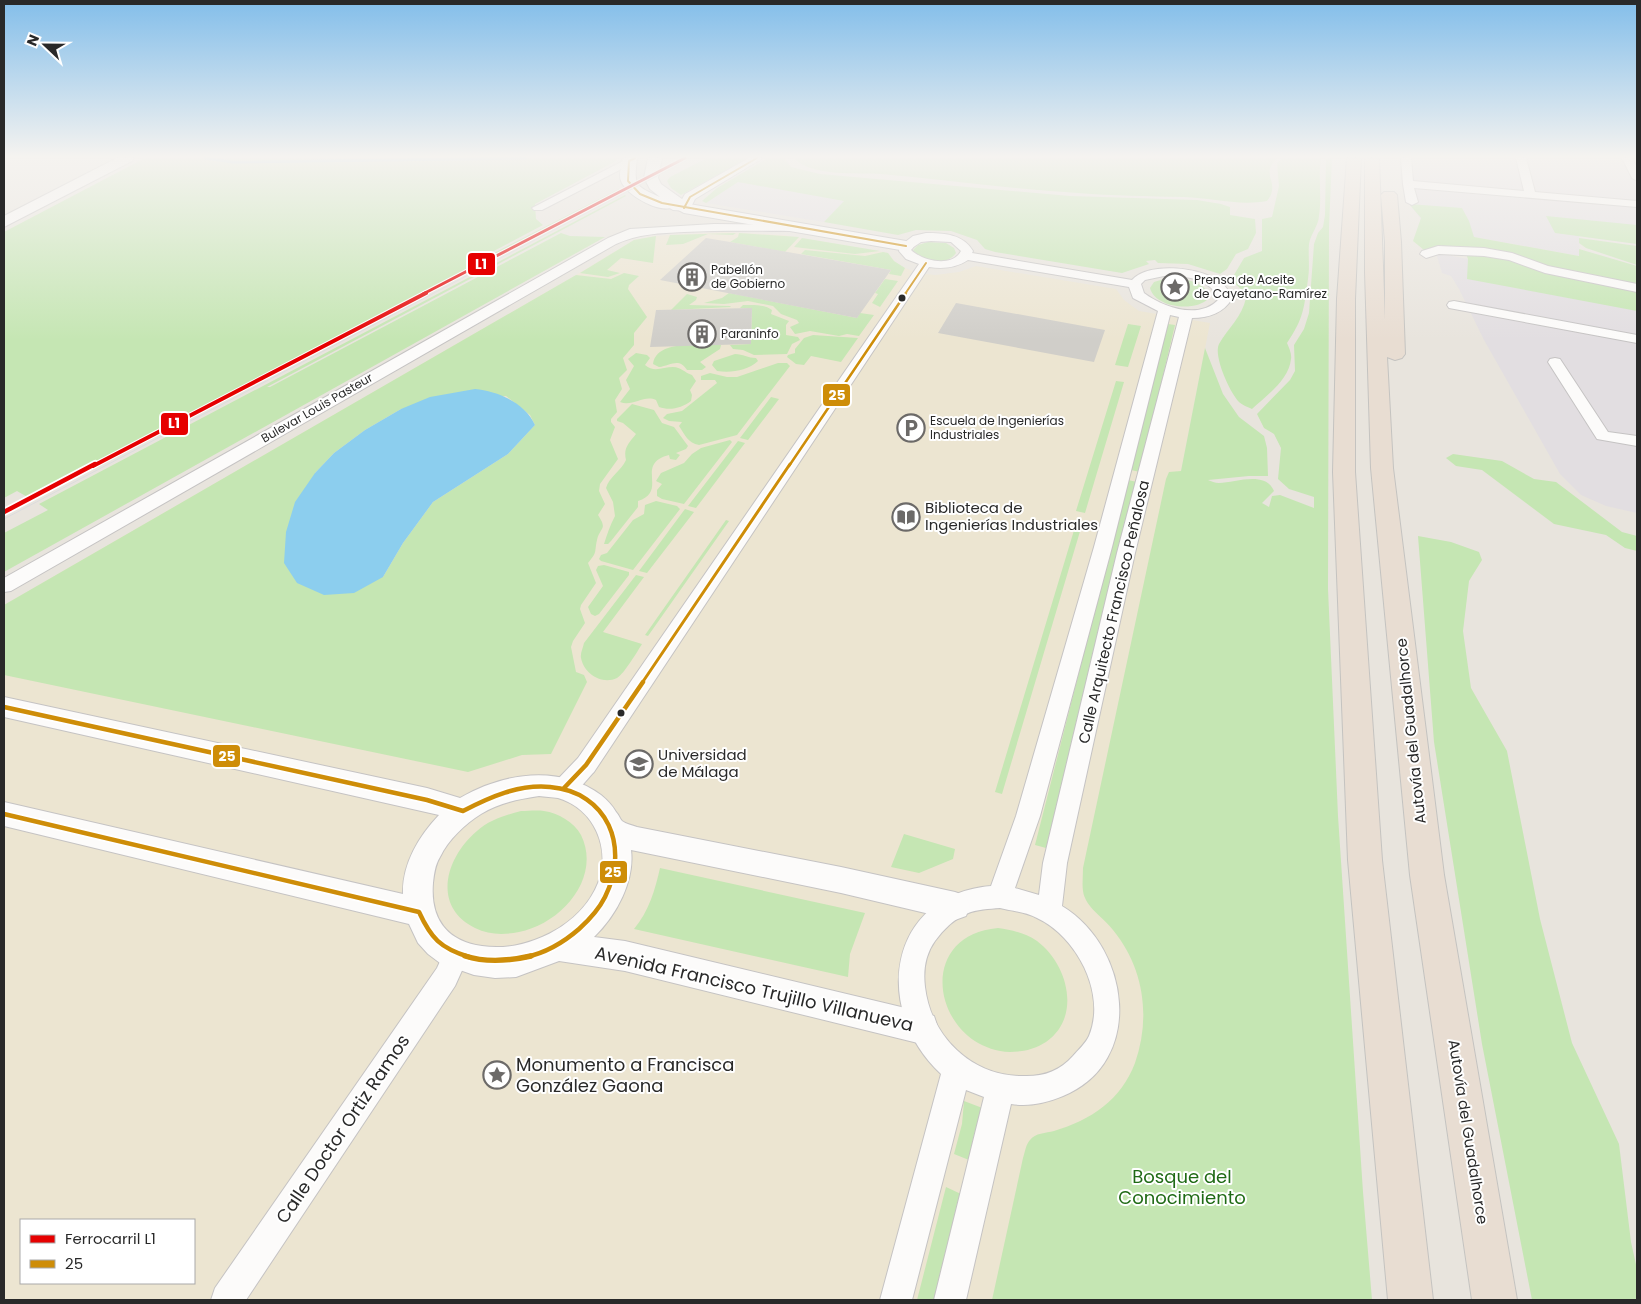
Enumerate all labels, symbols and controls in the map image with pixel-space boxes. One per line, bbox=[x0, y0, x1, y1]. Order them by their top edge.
north arrow bbox=[20, 20, 70, 70]
text: N bbox=[22, 32, 44, 49]
line badge: L1 bbox=[467, 252, 496, 276]
text: L1 bbox=[475, 254, 487, 274]
place label: Pabellón de Gobierno bbox=[711, 261, 785, 292]
building icon: Pabellón de Gobierno bbox=[677, 262, 707, 292]
place label: Prensa de Aceite de Cayetano-Ramírez bbox=[1194, 271, 1327, 302]
place icon: Prensa de Aceite de Cayetano-Ramírez bbox=[1160, 272, 1190, 302]
unlabelled marker bbox=[897, 293, 907, 303]
building icon: Paraninfo bbox=[687, 319, 717, 349]
place label: Paraninfo bbox=[721, 325, 779, 342]
street label: Bulevar Louis Pasteur bbox=[258, 368, 376, 446]
line badge: 25 bbox=[822, 383, 851, 407]
text: 25 bbox=[828, 385, 846, 405]
line badge: L1 bbox=[160, 412, 189, 436]
place label: Escuela de Ingenierías Industriales bbox=[930, 412, 1064, 443]
text: L1 bbox=[168, 413, 180, 433]
parking icon: Escuela de Ingenierías Industriales bbox=[896, 413, 926, 443]
street label: Calle Arquitecto Francisco Peñalosa bbox=[1073, 478, 1154, 746]
place label: Biblioteca de Ingenierías Industriales bbox=[925, 497, 1098, 535]
library icon: Biblioteca de Ingenierías Industriales bbox=[891, 502, 921, 532]
street label: Autovía del Guadalhorce bbox=[1390, 637, 1431, 825]
unlabelled marker bbox=[616, 708, 626, 718]
line badge: 25 bbox=[212, 744, 241, 768]
place label: Universidad de Málaga bbox=[658, 744, 747, 782]
text: 25 bbox=[218, 746, 236, 766]
school or university icon: Universidad de Málaga bbox=[624, 749, 654, 779]
line badge: 25 bbox=[599, 860, 628, 884]
text: 25 bbox=[604, 862, 622, 882]
street label: Avenida Francisco Trujillo Villanueva bbox=[592, 940, 916, 1037]
street label: Calle Doctor Ortiz Ramos bbox=[270, 1029, 415, 1228]
street label: Autovía del Guadalhorce bbox=[1444, 1038, 1493, 1226]
place label: Monumento a Francisca González Gaona bbox=[516, 1052, 734, 1098]
place icon: Monumento a Francisca González Gaona bbox=[482, 1060, 512, 1090]
park label: Bosque del Conocimiento bbox=[1118, 1164, 1246, 1210]
legend bbox=[20, 1219, 195, 1284]
text: Ferrocarril L1 bbox=[65, 1228, 156, 1249]
text: 25 bbox=[65, 1253, 83, 1274]

